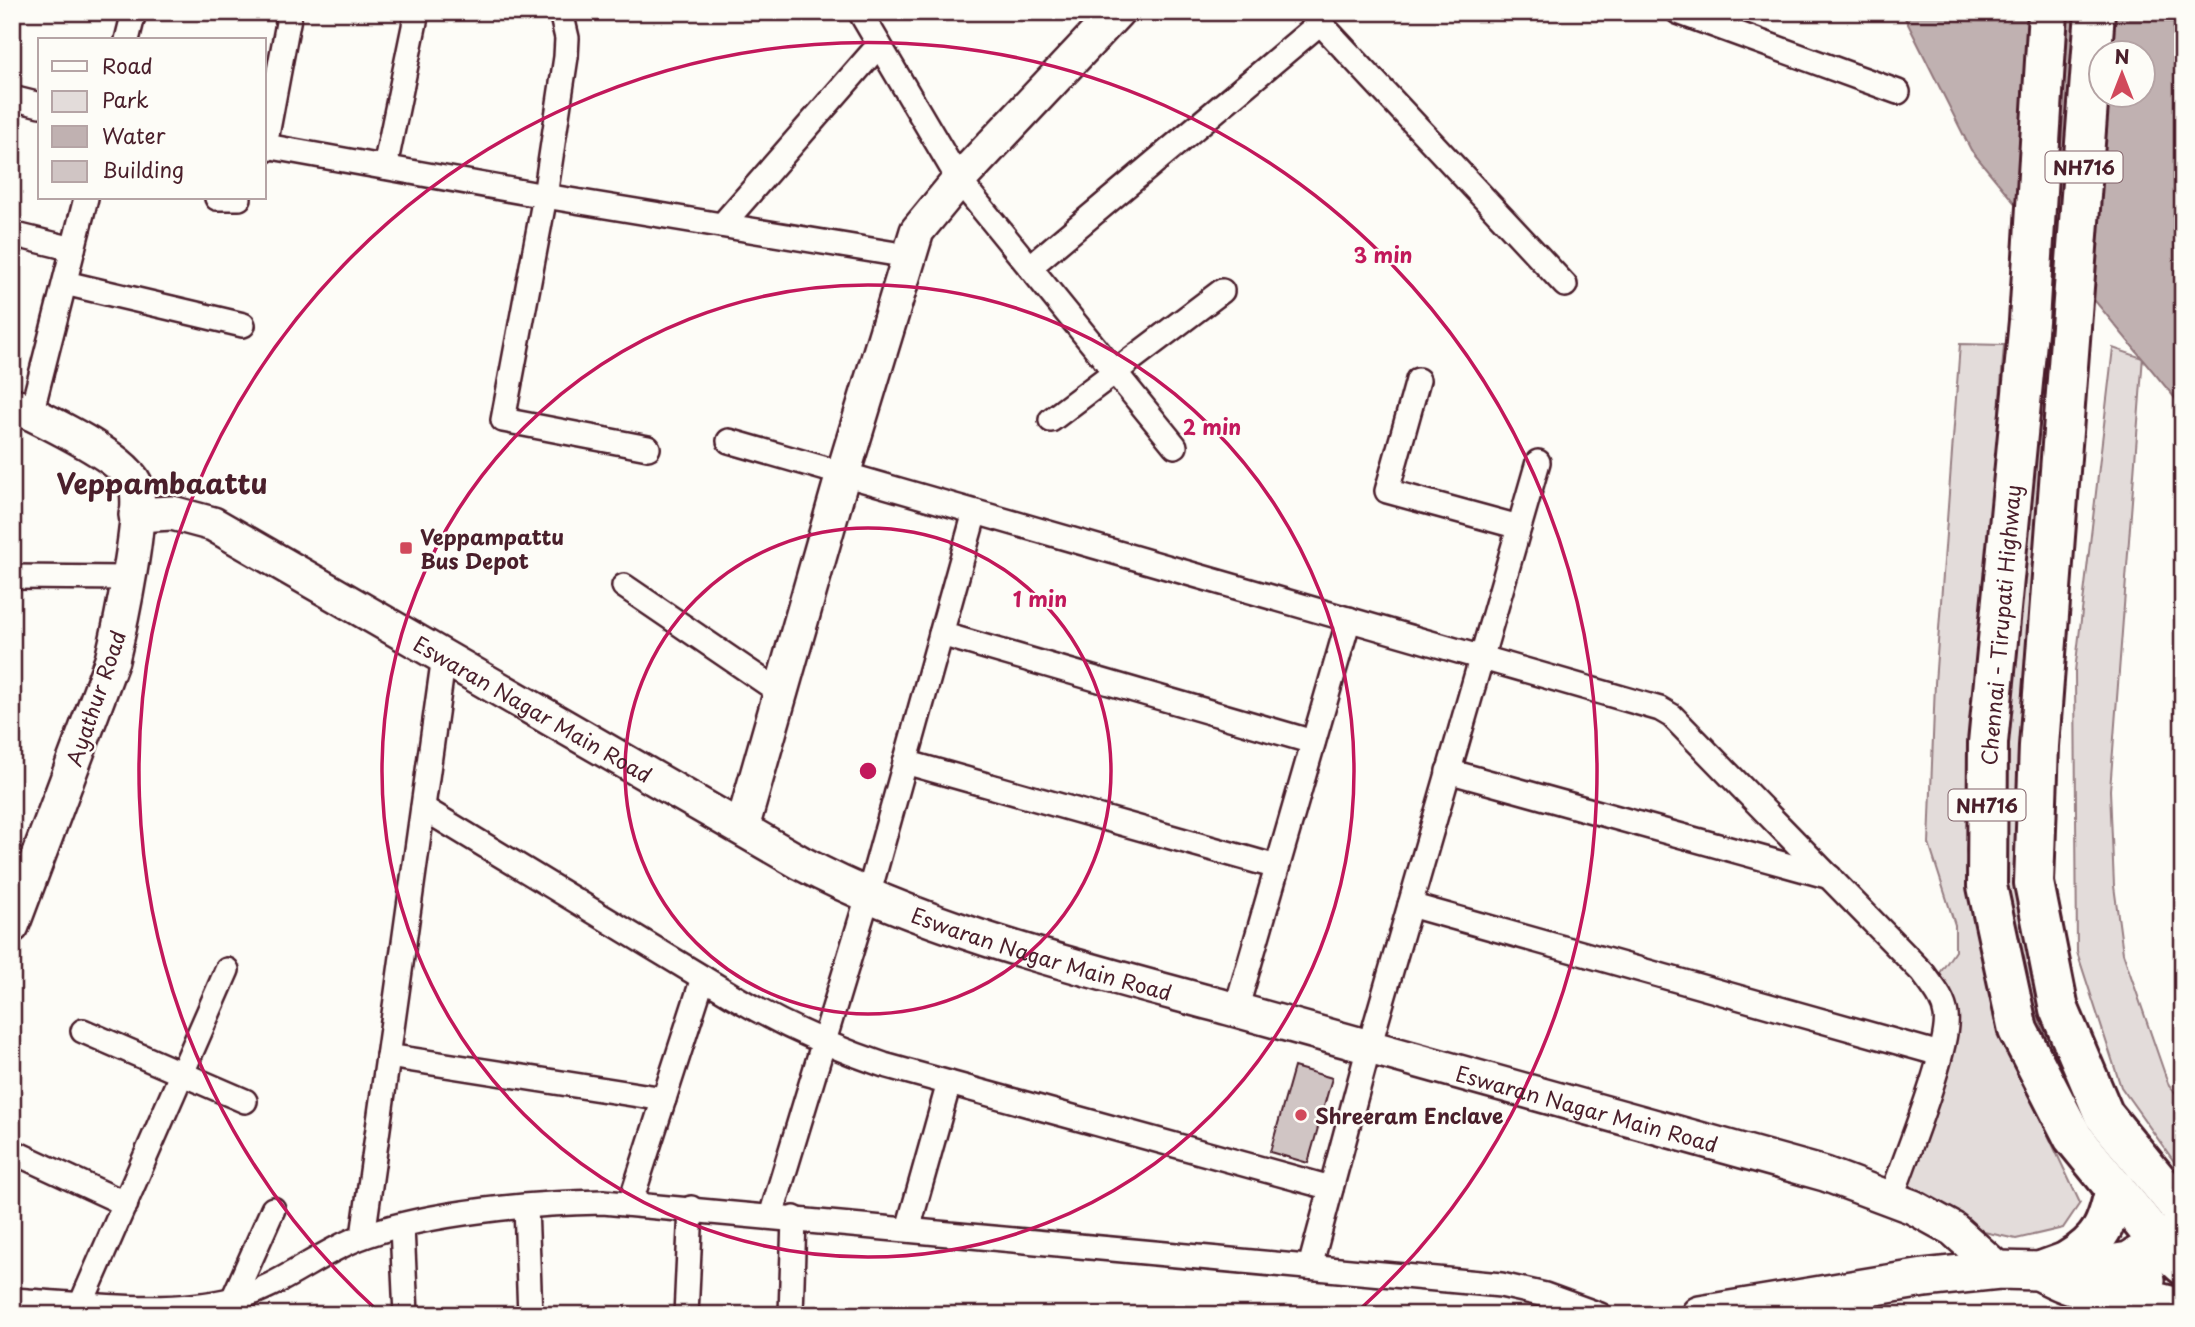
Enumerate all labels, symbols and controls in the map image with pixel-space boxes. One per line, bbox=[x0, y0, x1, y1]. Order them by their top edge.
legend bbox=[38, 38, 266, 200]
north arrow bbox=[2086, 38, 2156, 108]
text: N bbox=[2114, 42, 2130, 70]
text: Road bbox=[102, 49, 153, 81]
text: Park bbox=[102, 83, 149, 115]
text: Water bbox=[102, 119, 166, 151]
road number: NH716 bbox=[2046, 152, 2122, 182]
text: Building bbox=[102, 153, 184, 185]
text: 3 min bbox=[1353, 238, 1413, 270]
text: 2 min bbox=[1183, 410, 1241, 442]
district label: Veppambaattu bbox=[56, 461, 268, 504]
street label: Chennai - Tirupati Highway bbox=[1972, 483, 2028, 767]
place label: Veppampattu Bus Depot bbox=[420, 520, 564, 576]
marker: Veppampattu Bus Depot bbox=[398, 540, 414, 556]
text: 1 min bbox=[1013, 582, 1067, 614]
street label: Ayathur Road bbox=[57, 626, 133, 770]
street label: Eswaran Nagar Main Road bbox=[408, 627, 658, 790]
centre of rings bbox=[856, 759, 880, 783]
road number: NH716 bbox=[1948, 790, 2025, 820]
street label: Eswaran Nagar Main Road bbox=[907, 898, 1176, 1008]
street label: Eswaran Nagar Main Road bbox=[1452, 1057, 1722, 1160]
place label: Shreeram Enclave bbox=[1315, 1099, 1503, 1131]
marker: Shreeram Enclave bbox=[1293, 1107, 1309, 1123]

